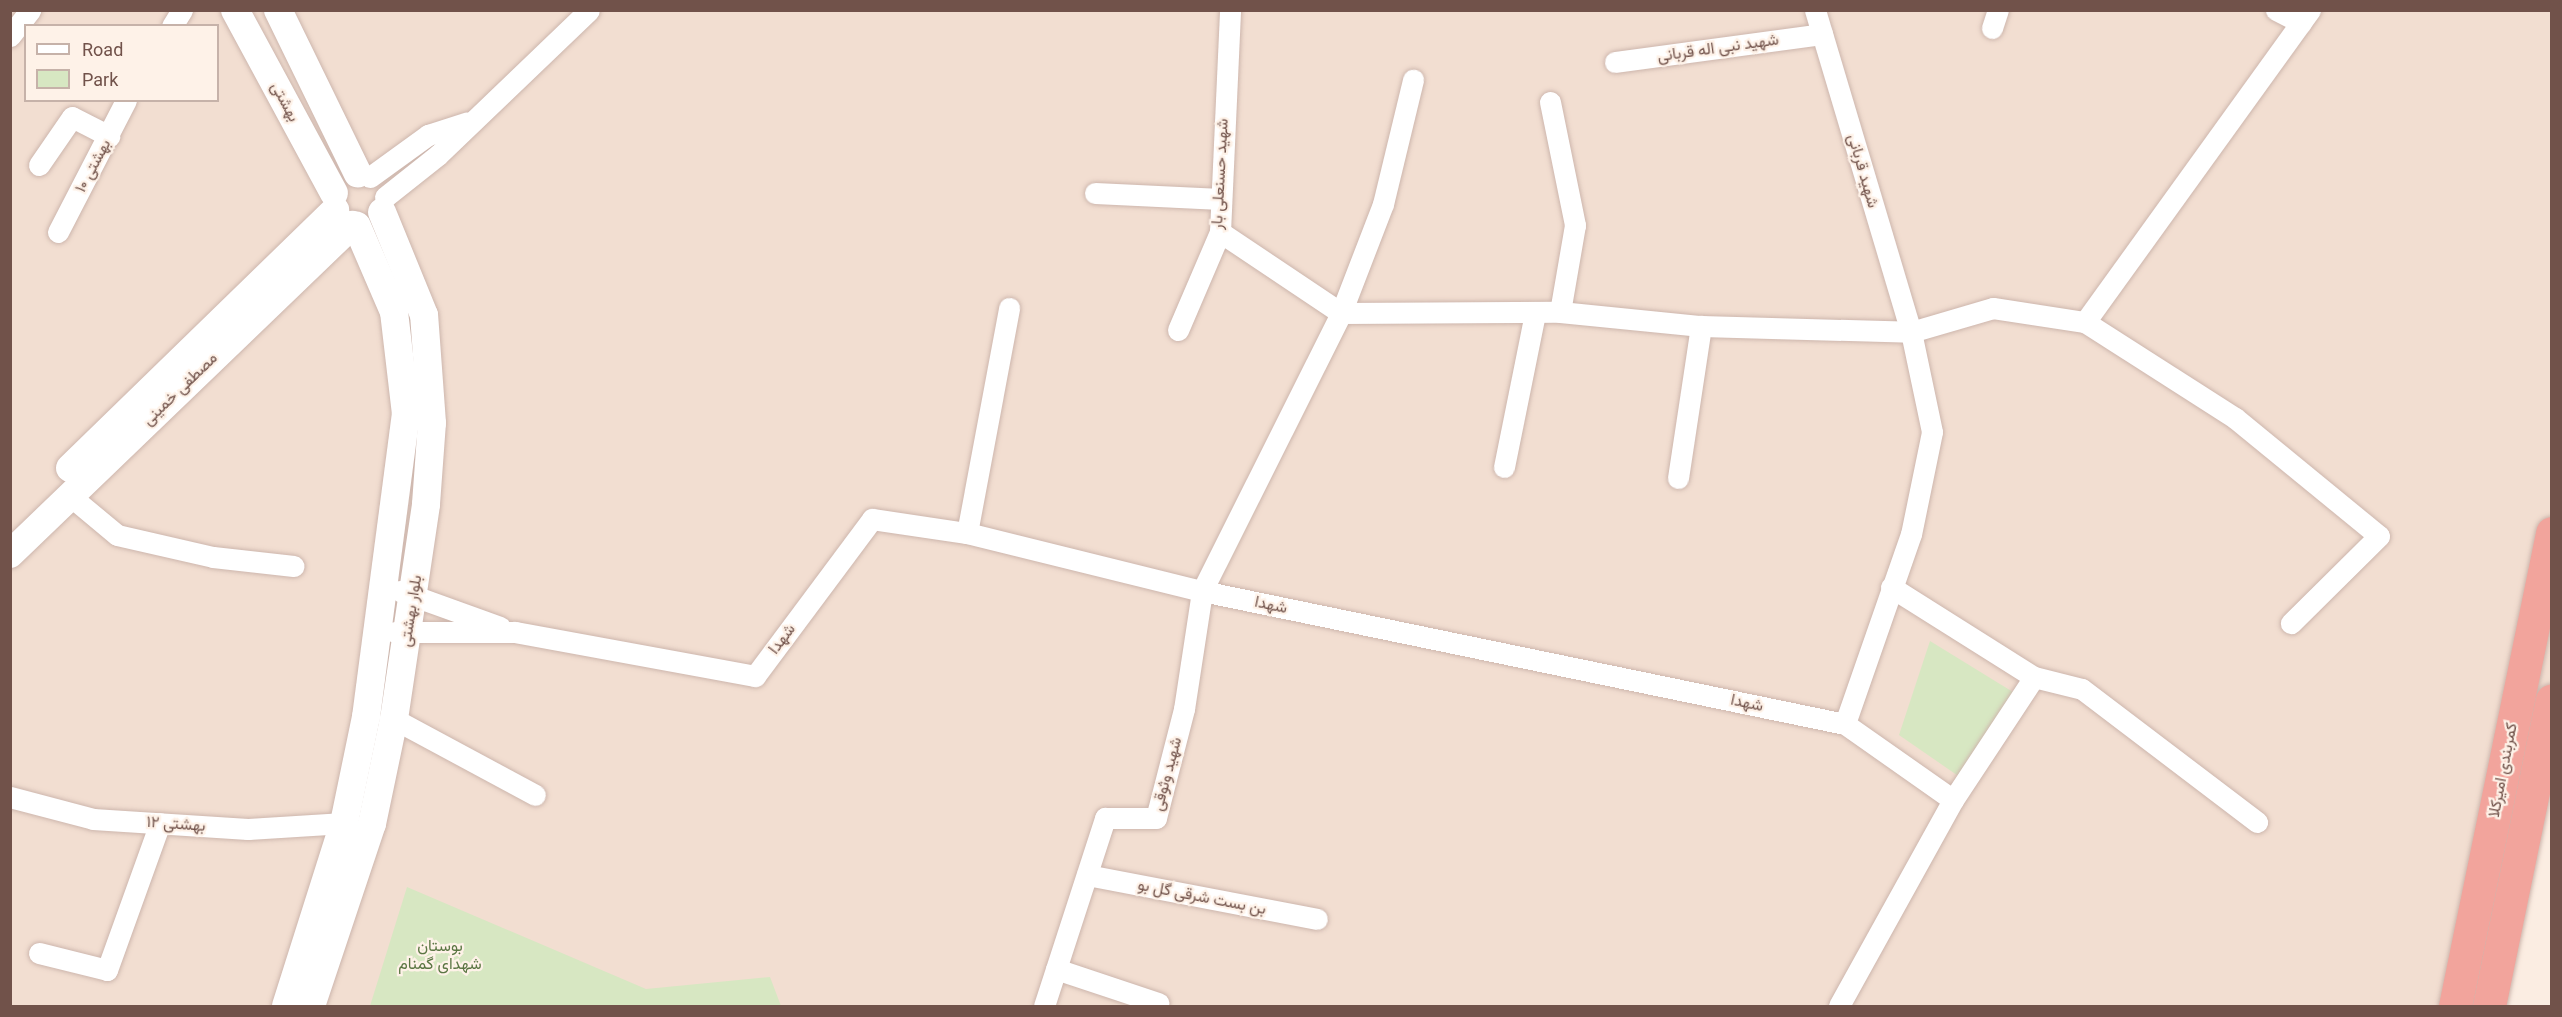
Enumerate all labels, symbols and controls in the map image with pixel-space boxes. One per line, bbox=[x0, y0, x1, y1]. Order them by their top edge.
legend bbox=[24, 24, 219, 102]
street label: شهید نبی اله قربانی bbox=[1656, 30, 1780, 66]
text: Road bbox=[82, 39, 123, 60]
text: Park bbox=[82, 69, 118, 90]
street label: بهشتی bbox=[267, 79, 303, 125]
street label: شهید حسنعلی بار bbox=[1207, 118, 1233, 230]
street label: شهید قربانی bbox=[1843, 132, 1883, 210]
street label: بهشتی ۱۰ bbox=[71, 136, 115, 196]
street label: مصطفی خمینی bbox=[138, 348, 222, 430]
street label: بلوار بهشتی bbox=[396, 574, 426, 648]
street label: شهدا bbox=[1253, 592, 1289, 618]
street label: شهدا bbox=[764, 620, 800, 658]
street label: شهدا bbox=[1729, 690, 1765, 716]
street label: کمربندی امیرکلا bbox=[2484, 721, 2522, 819]
street label: شهید وثوقی bbox=[1148, 735, 1186, 813]
street label: بهشتی ۱۲ bbox=[146, 812, 206, 836]
street label: بن بست شرقی گل بو bbox=[1136, 875, 1268, 919]
park label: بوستان شهدای گمنام bbox=[398, 936, 482, 974]

